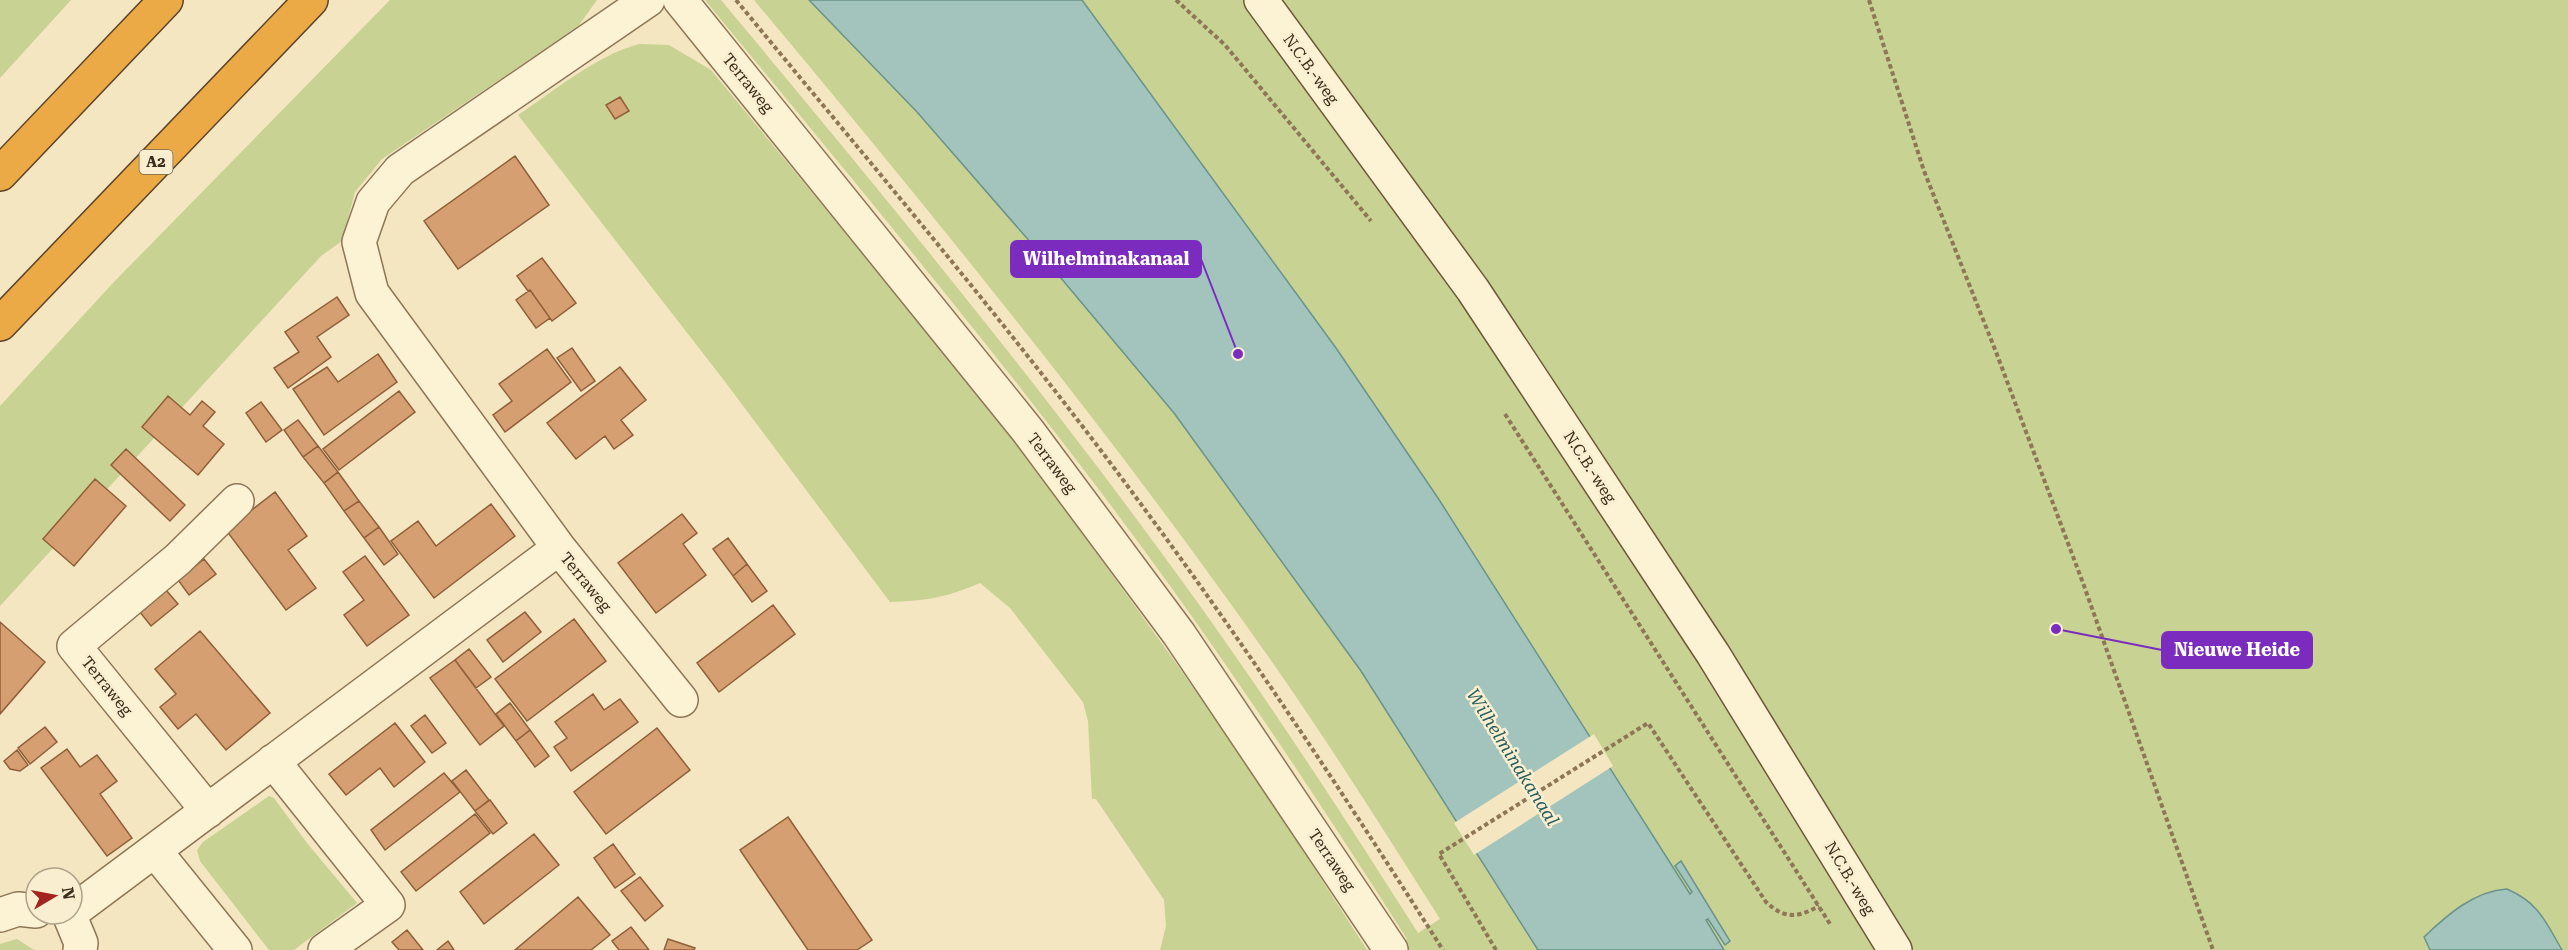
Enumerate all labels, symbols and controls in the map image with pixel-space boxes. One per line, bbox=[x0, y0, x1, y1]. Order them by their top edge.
street label: N.C.B.-weg bbox=[1279, 30, 1343, 108]
street label: Terraweg bbox=[718, 50, 778, 117]
road number: A2 bbox=[140, 150, 172, 174]
callout: Wilhelminakanaal bbox=[1011, 241, 1201, 277]
text: Wilhelminakanaal bbox=[1023, 248, 1189, 269]
street label: N.C.B.-weg bbox=[1560, 427, 1621, 507]
street label: Terraweg bbox=[1023, 429, 1081, 498]
street label: Terraweg bbox=[556, 549, 616, 616]
callout: Nieuwe Heide bbox=[2162, 632, 2312, 668]
text: Nieuwe Heide bbox=[2174, 639, 2301, 660]
street label: Terraweg bbox=[77, 653, 137, 720]
water label: Wilhelminakanaal bbox=[1462, 685, 1564, 829]
street label: Terraweg bbox=[1304, 825, 1360, 895]
street label: N.C.B.-weg bbox=[1821, 838, 1880, 919]
north arrow bbox=[24, 866, 84, 926]
text: N bbox=[58, 886, 79, 901]

